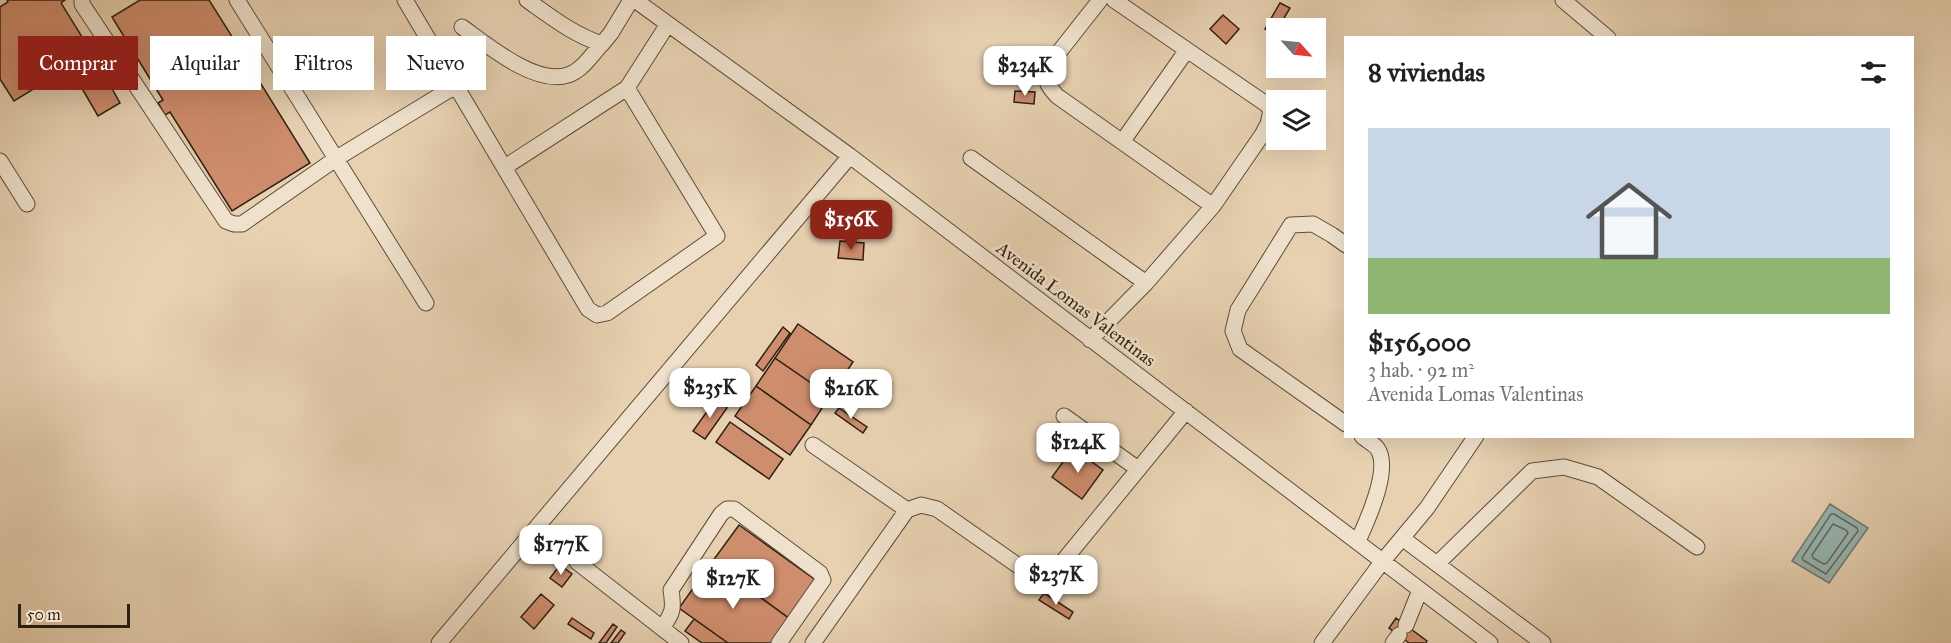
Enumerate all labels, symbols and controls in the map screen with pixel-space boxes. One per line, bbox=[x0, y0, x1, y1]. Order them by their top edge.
north arrow bbox=[1266, 18, 1326, 78]
map controls bbox=[1266, 18, 1326, 150]
chip: Comprar bbox=[18, 36, 138, 90]
chip: Alquilar bbox=[150, 36, 261, 90]
chip: Filtros bbox=[273, 36, 374, 90]
chip: Nuevo bbox=[386, 36, 486, 90]
pin: $234K bbox=[983, 46, 1067, 97]
text: $234K bbox=[997, 53, 1053, 77]
text: 8 viviendas bbox=[1368, 56, 1485, 88]
icon: filters bbox=[1857, 56, 1890, 89]
button: layers bbox=[1266, 90, 1326, 150]
icon: home bbox=[1575, 167, 1683, 275]
pin: $156K bbox=[809, 200, 893, 251]
text: $156K bbox=[824, 207, 878, 231]
street label: Avenida Lomas Valentinas bbox=[991, 236, 1160, 371]
text: $156,000 bbox=[1368, 326, 1471, 358]
text: 3 hab. · 92 m² bbox=[1368, 358, 1474, 382]
pin: $235K bbox=[668, 368, 752, 419]
pin: $216K bbox=[809, 369, 893, 420]
text: $235K bbox=[683, 375, 737, 399]
text: $216K bbox=[824, 376, 878, 400]
text: Avenida Lomas Valentinas bbox=[1368, 382, 1584, 406]
pin: $124K bbox=[1036, 423, 1120, 474]
text: $124K bbox=[1050, 430, 1106, 454]
pin: $177K bbox=[519, 525, 603, 576]
text: $177K bbox=[533, 532, 589, 556]
pin: $237K bbox=[1014, 555, 1098, 606]
pin: $127K bbox=[691, 559, 775, 610]
text: $237K bbox=[1029, 562, 1083, 586]
text: $127K bbox=[706, 566, 760, 590]
scale bar bbox=[18, 601, 130, 628]
text: 50 m bbox=[27, 605, 61, 624]

